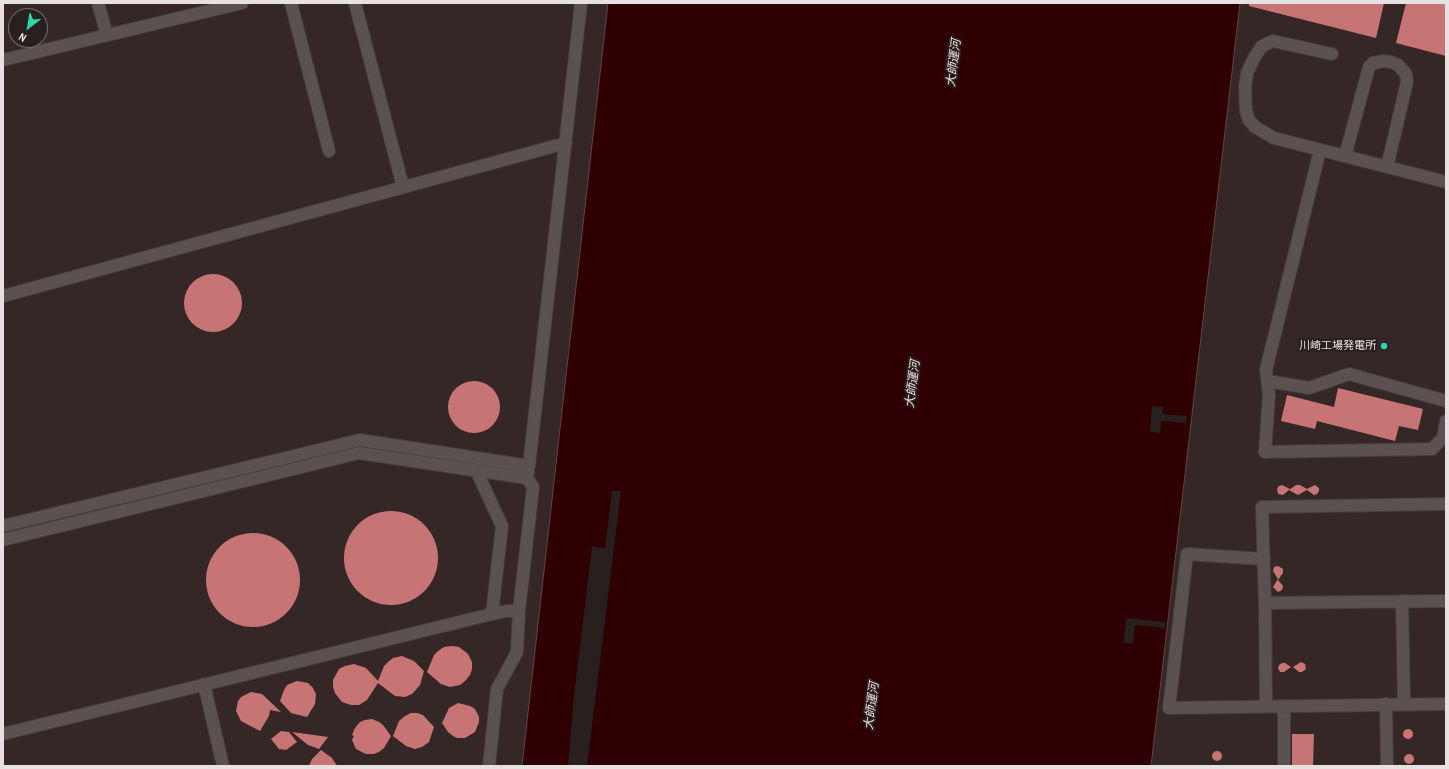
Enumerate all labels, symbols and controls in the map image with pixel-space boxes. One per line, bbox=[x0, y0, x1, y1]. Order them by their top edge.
north arrow bbox=[8, 8, 48, 48]
text: N bbox=[16, 30, 29, 45]
water label: 大師運河 bbox=[944, 38, 964, 88]
place label: 川崎工場発電所 bbox=[1299, 339, 1376, 353]
marker: 川崎工場発電所 bbox=[1379, 341, 1389, 351]
water label: 大師運河 bbox=[903, 359, 923, 409]
water label: 大師運河 bbox=[862, 681, 882, 731]

